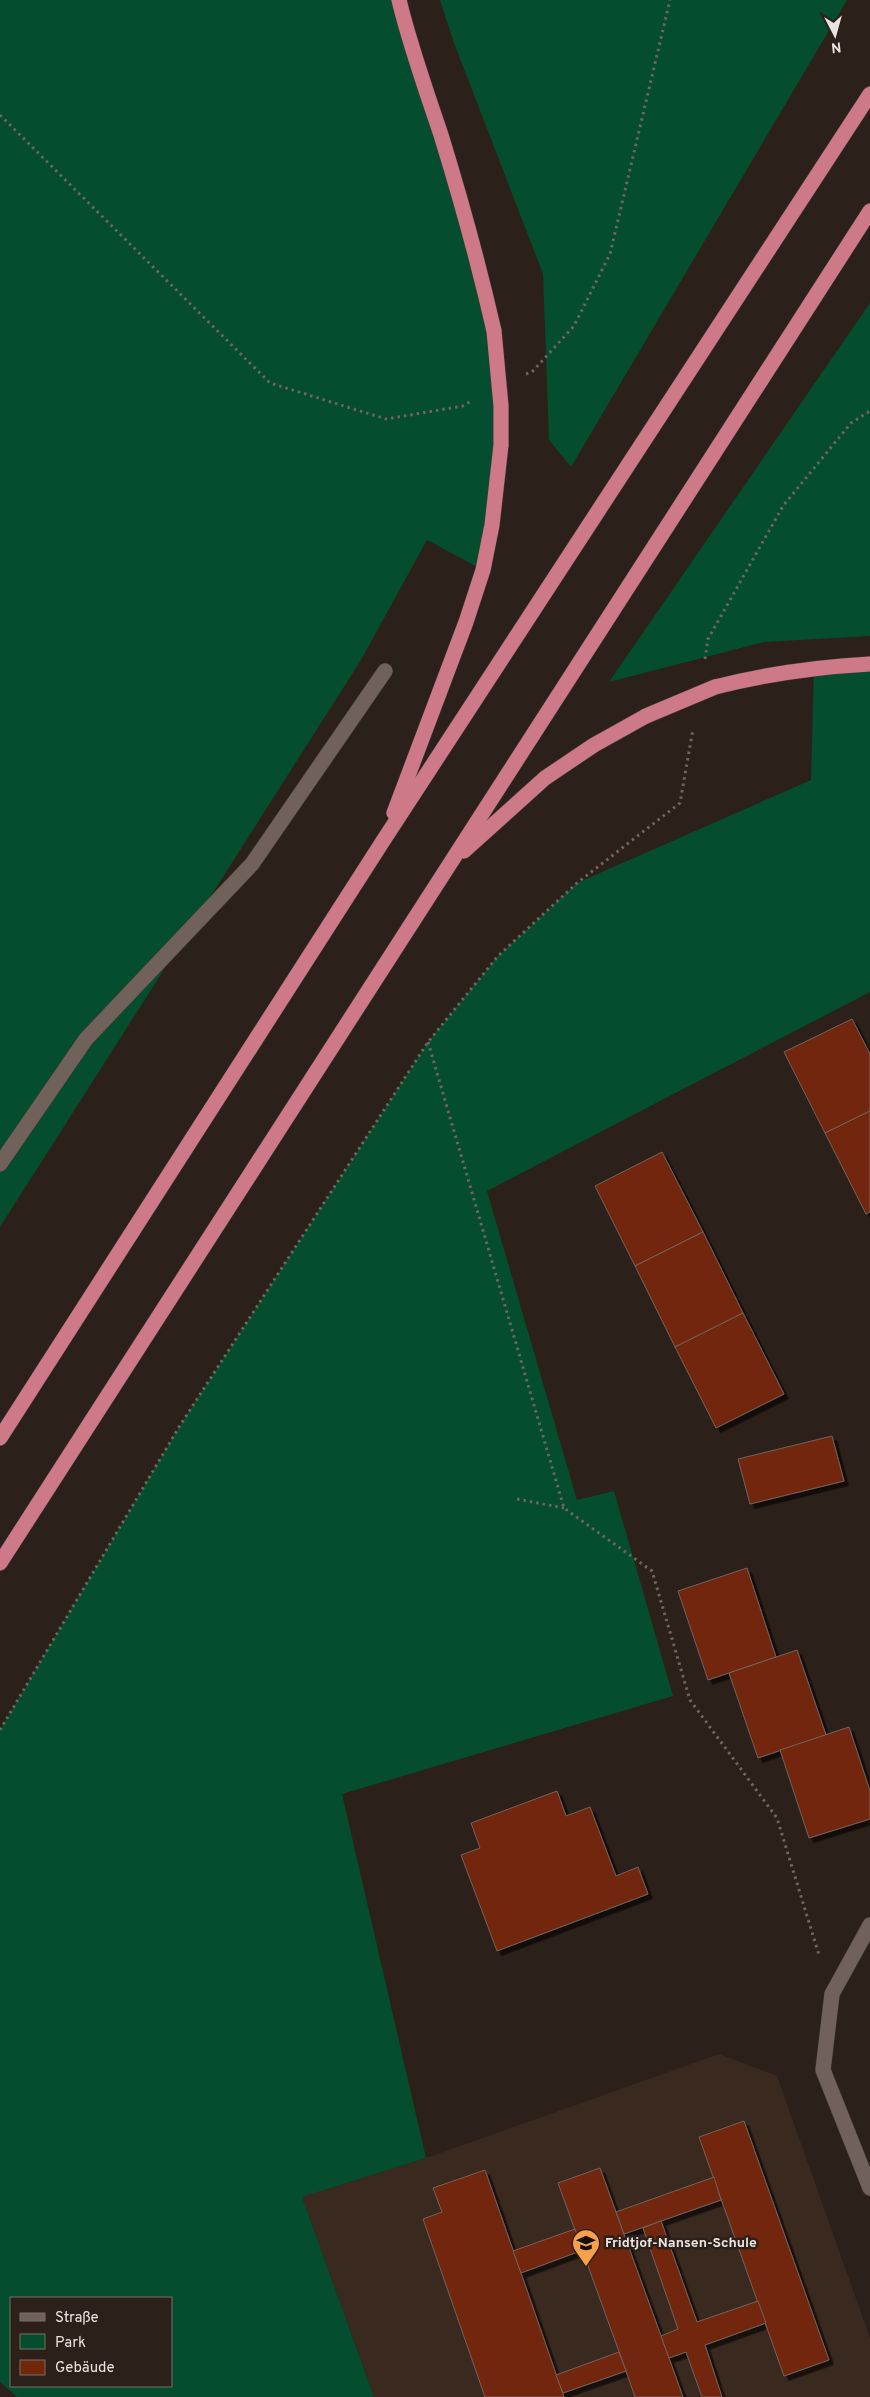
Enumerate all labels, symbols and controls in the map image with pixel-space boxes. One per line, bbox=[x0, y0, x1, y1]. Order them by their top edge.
north arrow bbox=[810, 10, 860, 60]
text: N bbox=[830, 37, 842, 55]
school or university icon: Fridtjof-Nansen-Schule bbox=[571, 2228, 601, 2267]
place label: Fridtjof-Nansen-Schule bbox=[605, 2235, 757, 2252]
legend bbox=[10, 2297, 172, 2387]
text: Straße bbox=[55, 2309, 99, 2328]
text: Park bbox=[55, 2334, 86, 2353]
text: Gebäude bbox=[55, 2359, 115, 2378]

